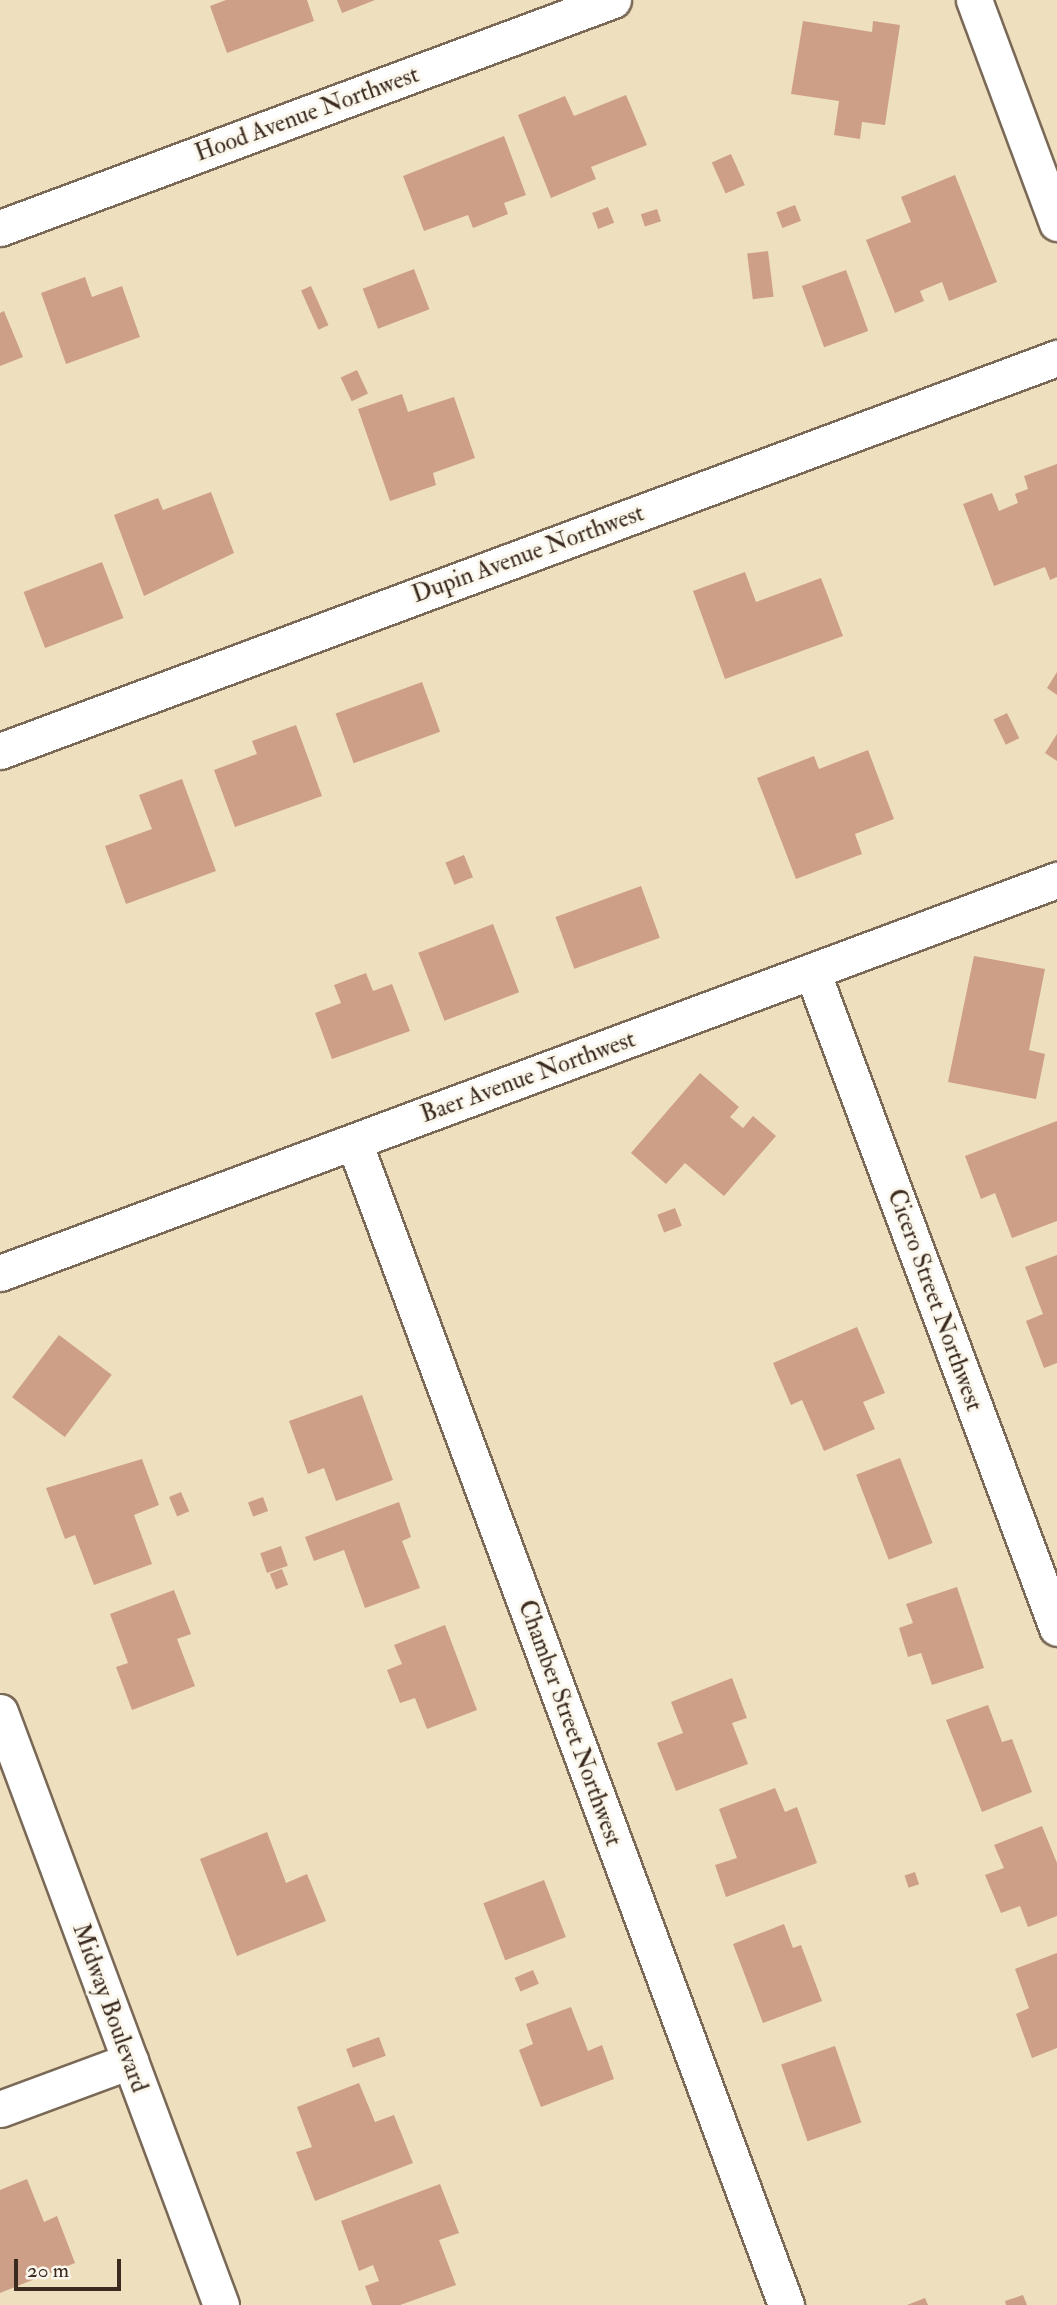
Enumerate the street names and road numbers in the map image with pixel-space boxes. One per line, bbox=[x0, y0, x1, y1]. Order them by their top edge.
street label: Hood Avenue Northwest bbox=[191, 60, 423, 168]
street label: Dupin Avenue Northwest bbox=[408, 499, 648, 609]
street label: Baer Avenue Northwest bbox=[417, 1025, 639, 1129]
street label: Cicero Street Northwest bbox=[881, 1185, 989, 1415]
street label: Chamber Street Northwest bbox=[512, 1596, 628, 1850]
street label: Midway Boulevard bbox=[66, 1920, 154, 2096]

